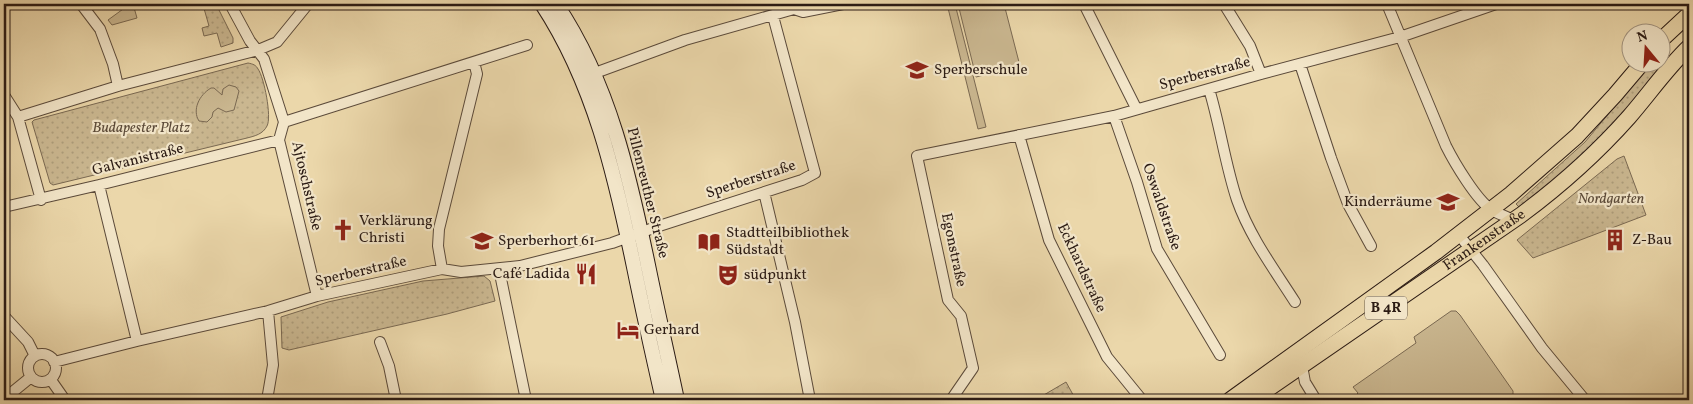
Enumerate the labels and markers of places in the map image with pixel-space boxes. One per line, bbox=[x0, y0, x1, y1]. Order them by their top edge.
school or university icon: Sperberschule bbox=[904, 57, 930, 83]
place label: Sperberschule bbox=[934, 60, 1028, 81]
school or university icon: Kinderräume bbox=[1435, 189, 1461, 215]
place label: Kinderräume bbox=[1344, 192, 1432, 213]
place label: Verklärung Christi bbox=[359, 211, 433, 249]
church icon: Verklärung Christi bbox=[330, 217, 356, 243]
place label: Stadtteilbibliothek Südstadt bbox=[726, 223, 849, 261]
building icon: Z-Bau bbox=[1602, 227, 1628, 253]
school or university icon: Sperberhort 61 bbox=[469, 228, 495, 254]
library icon: Stadtteilbibliothek Südstadt bbox=[696, 229, 722, 255]
place label: Z-Bau bbox=[1632, 230, 1672, 251]
place label: Sperberhort 61 bbox=[498, 231, 595, 252]
restaurant icon: Café Ladida bbox=[573, 261, 599, 287]
theatre icon: südpunkt bbox=[715, 262, 741, 288]
place label: Café Ladida bbox=[493, 264, 570, 285]
place label: südpunkt bbox=[744, 265, 807, 286]
hotel icon: Gerhard bbox=[615, 317, 641, 343]
place label: Gerhard bbox=[644, 320, 700, 341]

